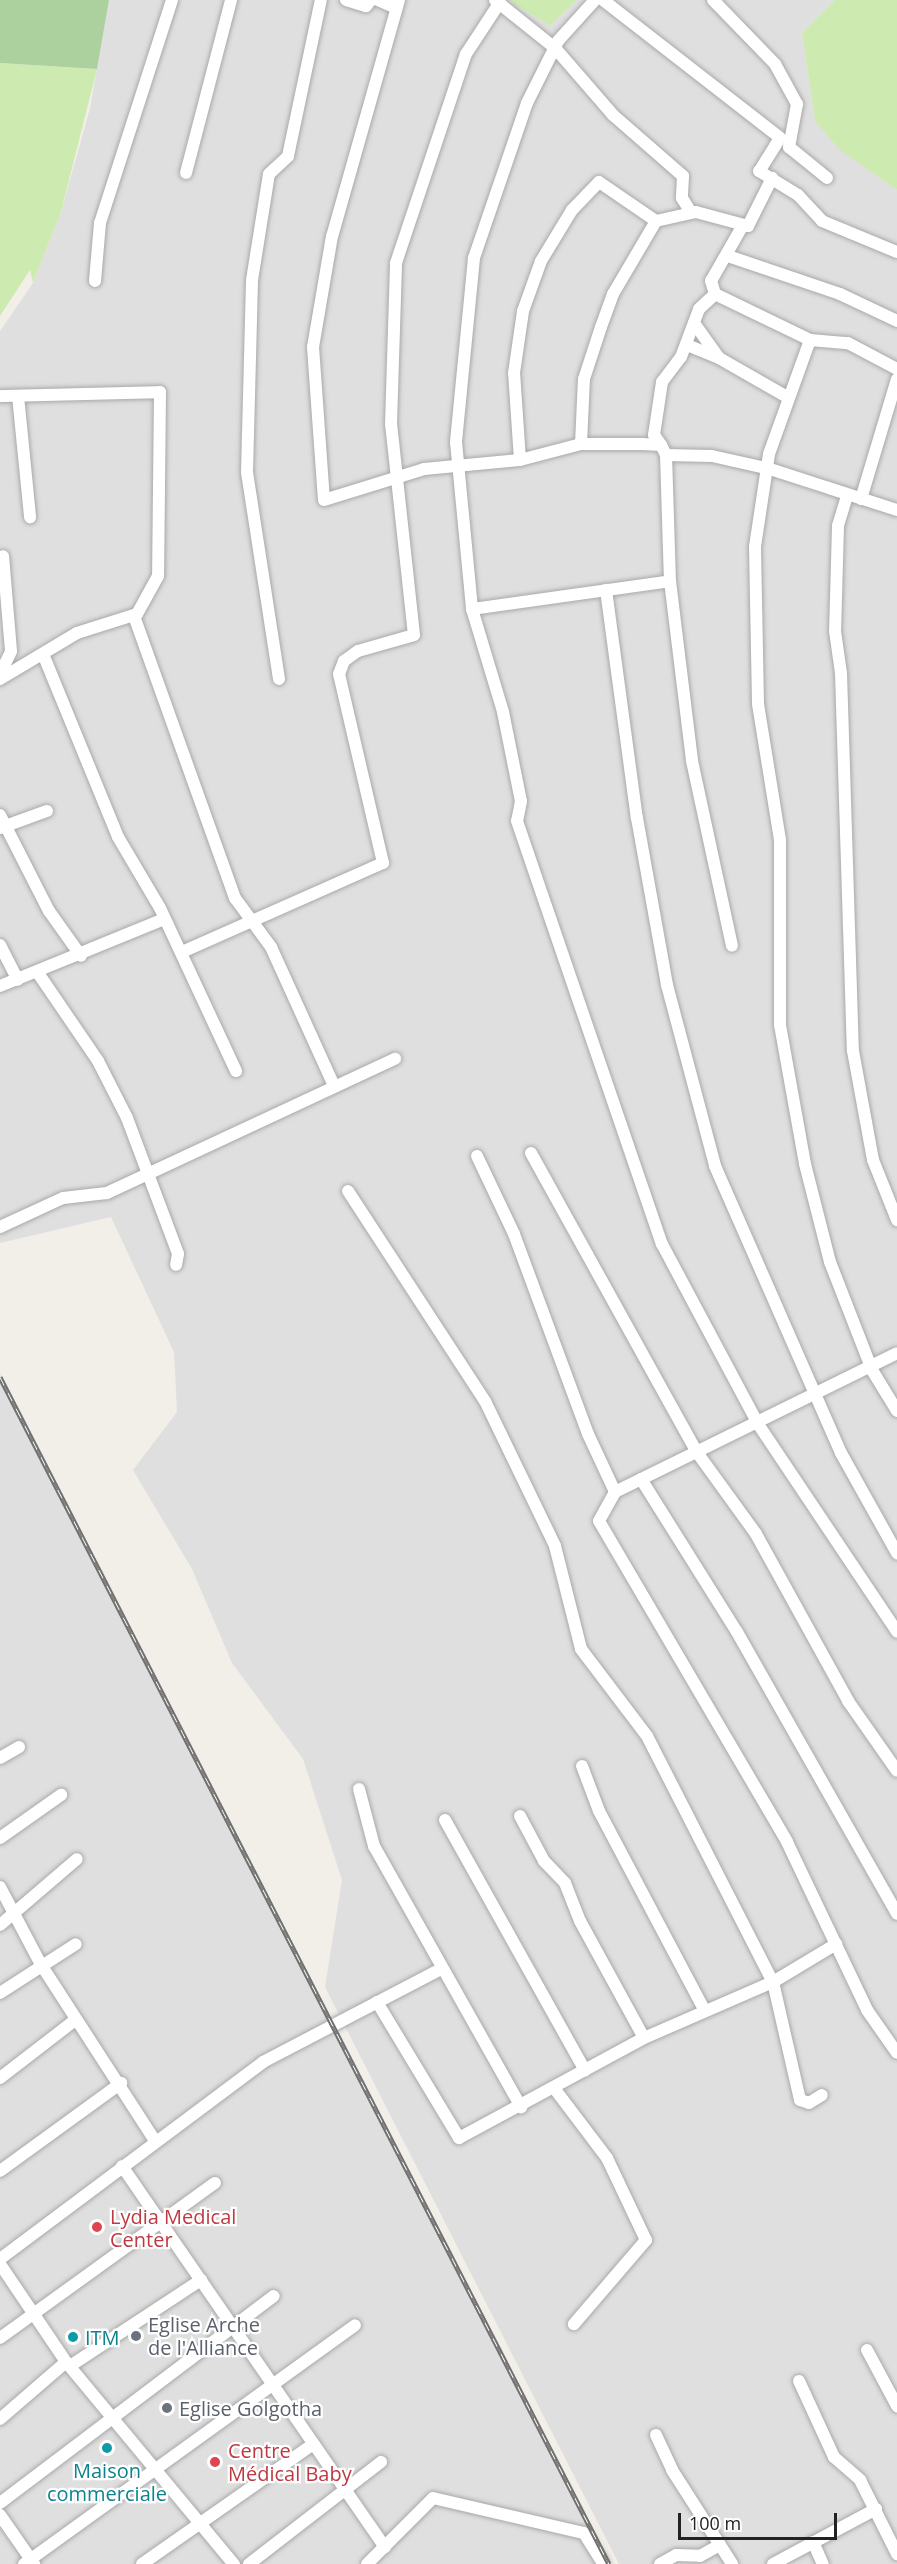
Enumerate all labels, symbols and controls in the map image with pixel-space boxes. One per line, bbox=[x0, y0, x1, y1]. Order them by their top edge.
place label: Lydia Medical Center bbox=[110, 2204, 236, 2251]
marker: Lydia Medical Center bbox=[88, 2218, 106, 2236]
place label: Eglise Arche de l'Alliance bbox=[148, 2312, 260, 2359]
place label: ITM bbox=[85, 2325, 120, 2349]
marker: Eglise Arche de l'Alliance bbox=[129, 2329, 143, 2343]
marker: ITM bbox=[66, 2330, 80, 2344]
place label: Eglise Golgotha bbox=[179, 2396, 322, 2420]
marker: Eglise Golgotha bbox=[160, 2401, 174, 2415]
place label: Centre Médical Baby bbox=[228, 2438, 352, 2485]
marker: Maison commerciale bbox=[100, 2441, 114, 2455]
marker: Centre Médical Baby bbox=[206, 2453, 224, 2471]
place label: Maison commerciale bbox=[47, 2458, 167, 2505]
scale bar bbox=[681, 2501, 840, 2539]
text: 100 m bbox=[689, 2511, 741, 2535]

